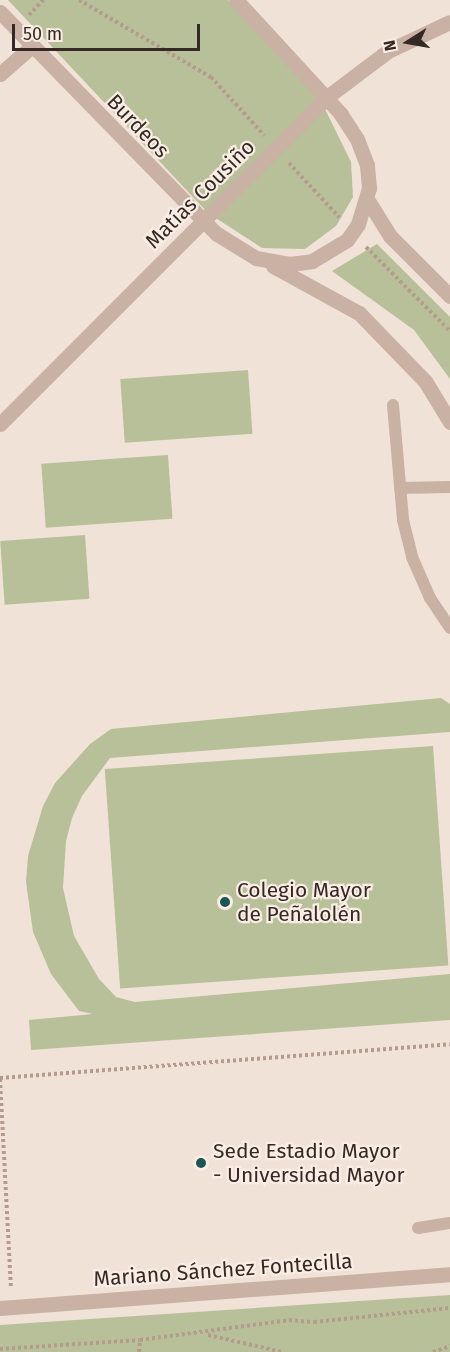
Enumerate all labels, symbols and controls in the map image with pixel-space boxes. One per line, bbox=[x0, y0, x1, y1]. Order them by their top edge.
scale bar bbox=[15, 12, 202, 50]
north arrow bbox=[378, 12, 438, 72]
text: 50 m bbox=[23, 23, 62, 45]
text: N bbox=[380, 39, 400, 53]
street label: Burdeos bbox=[102, 89, 174, 163]
street label: Matías Cousiño bbox=[140, 134, 260, 254]
place label: Colegio Mayor de Peñalolén bbox=[237, 877, 371, 927]
marker: Colegio Mayor de Peñalolén bbox=[218, 895, 232, 909]
place label: Sede Estadio Mayor - Universidad Mayor bbox=[213, 1138, 405, 1188]
marker: Sede Estadio Mayor - Universidad Mayor bbox=[194, 1156, 208, 1170]
street label: Mariano Sánchez Fontecilla bbox=[93, 1248, 353, 1292]

